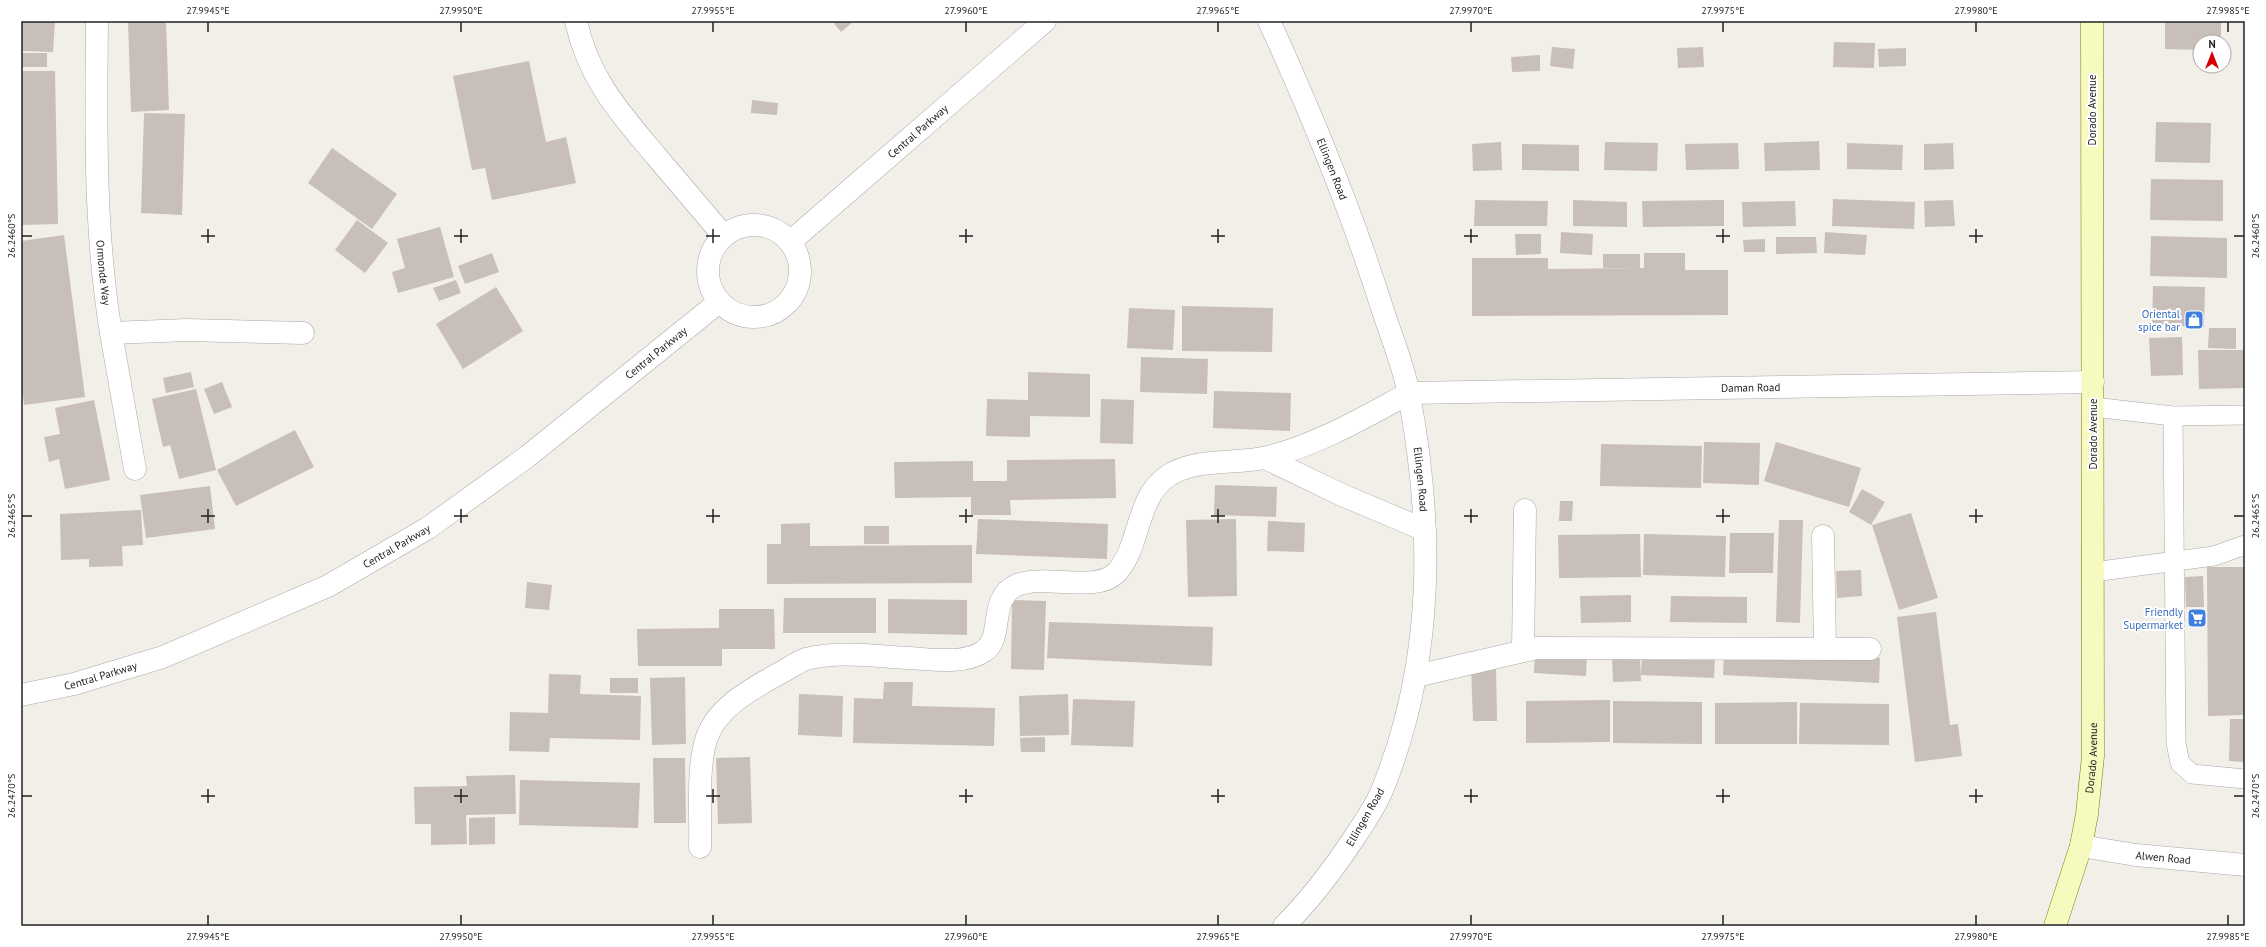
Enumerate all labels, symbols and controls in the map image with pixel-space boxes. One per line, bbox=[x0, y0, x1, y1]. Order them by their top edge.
text: 27.9945°E bbox=[186, 4, 230, 17]
text: 27.9950°E bbox=[439, 4, 483, 17]
text: 27.9955°E bbox=[691, 4, 735, 17]
text: 27.9960°E bbox=[944, 4, 988, 17]
text: 27.9965°E bbox=[1196, 4, 1240, 17]
text: 27.9970°E bbox=[1449, 4, 1493, 17]
text: 27.9975°E bbox=[1701, 4, 1745, 17]
text: 27.9980°E bbox=[1954, 4, 1998, 17]
text: 27.9985°E bbox=[2206, 4, 2250, 17]
north arrow bbox=[2192, 34, 2232, 74]
text: N bbox=[2208, 37, 2216, 51]
street label: Dorado Avenue bbox=[2085, 74, 2099, 146]
street label: Central Parkway bbox=[885, 101, 952, 161]
street label: Ellingen Road bbox=[1314, 136, 1351, 202]
text: 26.2460°S bbox=[5, 214, 18, 258]
text: 26.2460°S bbox=[2249, 214, 2262, 258]
street label: Ormonde Way bbox=[93, 240, 114, 307]
place label: Oriental spice bar bbox=[2138, 307, 2181, 334]
shop icon: Oriental spice bar bbox=[2183, 309, 2205, 331]
street label: Central Parkway bbox=[622, 323, 690, 382]
street label: Daman Road bbox=[1721, 380, 1780, 395]
street label: Dorado Avenue bbox=[2086, 398, 2100, 470]
street label: Ellingen Road bbox=[1411, 446, 1431, 512]
text: 26.2465°S bbox=[5, 494, 18, 538]
text: 26.2465°S bbox=[2249, 494, 2262, 538]
street label: Central Parkway bbox=[360, 521, 434, 571]
place label: Friendly Supermarket bbox=[2123, 605, 2184, 632]
supermarket icon: Friendly Supermarket bbox=[2186, 607, 2208, 629]
street label: Central Parkway bbox=[63, 658, 140, 693]
street label: Dorado Avenue bbox=[2082, 722, 2100, 794]
text: 26.2470°S bbox=[5, 774, 18, 818]
text: 26.2470°S bbox=[2249, 774, 2262, 818]
street label: Ellingen Road bbox=[1343, 785, 1387, 849]
street label: Alwen Road bbox=[2135, 848, 2192, 867]
text: 27.9945°E bbox=[186, 930, 230, 943]
text: 27.9950°E bbox=[439, 930, 483, 943]
text: 27.9955°E bbox=[691, 930, 735, 943]
text: 27.9960°E bbox=[944, 930, 988, 943]
text: 27.9965°E bbox=[1196, 930, 1240, 943]
text: 27.9970°E bbox=[1449, 930, 1493, 943]
text: 27.9975°E bbox=[1701, 930, 1745, 943]
text: 27.9980°E bbox=[1954, 930, 1998, 943]
text: 27.9985°E bbox=[2206, 930, 2250, 943]

